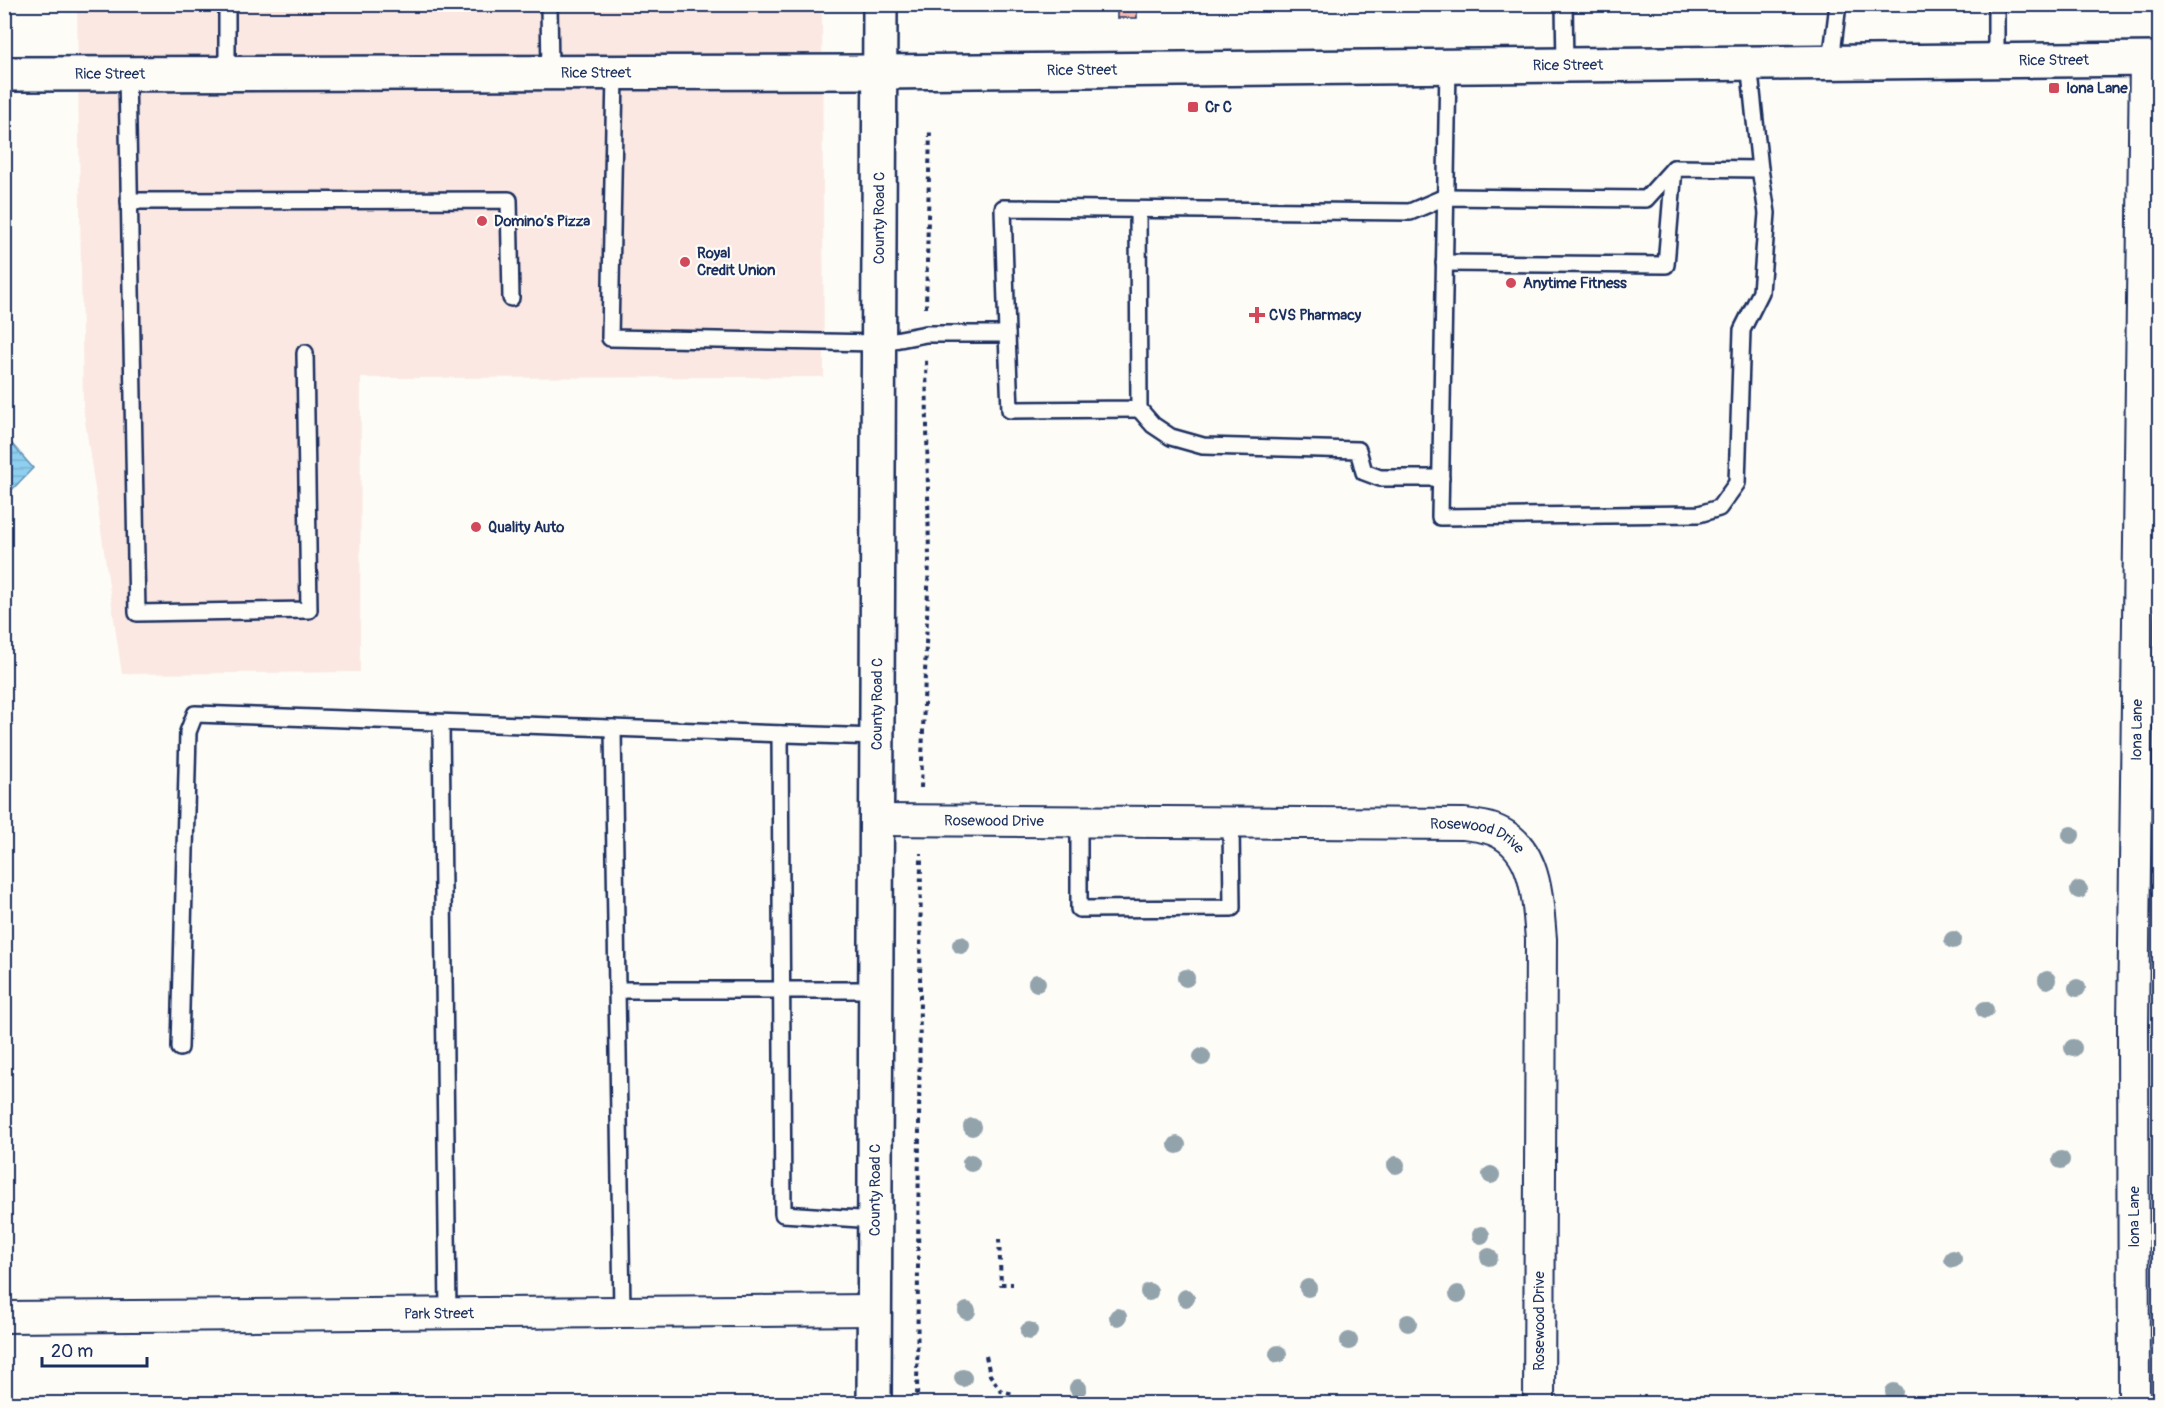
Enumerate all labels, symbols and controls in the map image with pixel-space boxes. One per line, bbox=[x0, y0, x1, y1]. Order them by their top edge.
street label: Rice Street bbox=[2019, 51, 2090, 70]
street label: Rice Street bbox=[1533, 56, 1604, 75]
street label: Rice Street bbox=[1047, 61, 1118, 80]
street label: Rice Street bbox=[561, 64, 632, 83]
street label: Rice Street bbox=[75, 65, 146, 84]
place label: Iona Lane bbox=[2066, 79, 2128, 98]
marker: Iona Lane bbox=[2047, 81, 2061, 95]
place label: Cr C bbox=[1205, 98, 1232, 117]
marker: Cr C bbox=[1186, 100, 1200, 114]
street label: County Road C bbox=[870, 172, 889, 264]
place label: Domino’s Pizza bbox=[494, 212, 590, 231]
marker: Domino’s Pizza bbox=[475, 214, 489, 228]
place label: Royal Credit Union bbox=[697, 244, 776, 280]
marker: Royal Credit Union bbox=[678, 255, 692, 269]
place label: Anytime Fitness bbox=[1523, 274, 1627, 293]
marker: Anytime Fitness bbox=[1504, 276, 1518, 290]
place label: CVS Pharmacy bbox=[1269, 306, 1362, 325]
marker: CVS Pharmacy bbox=[1250, 308, 1264, 322]
place label: Quality Auto bbox=[488, 518, 564, 537]
marker: Quality Auto bbox=[469, 520, 483, 534]
street label: County Road C bbox=[868, 658, 887, 750]
street label: Iona Lane bbox=[2127, 698, 2147, 761]
street label: Rosewood Drive bbox=[944, 811, 1045, 831]
street label: Rosewood Drive bbox=[1430, 815, 1529, 858]
street label: County Road C bbox=[866, 1144, 885, 1236]
street label: Iona Lane bbox=[2125, 1186, 2144, 1248]
street label: Rosewood Drive bbox=[1530, 1271, 1549, 1371]
street label: Park Street bbox=[404, 1304, 475, 1324]
scale bar bbox=[42, 1330, 147, 1368]
text: 20 m bbox=[51, 1340, 93, 1363]

